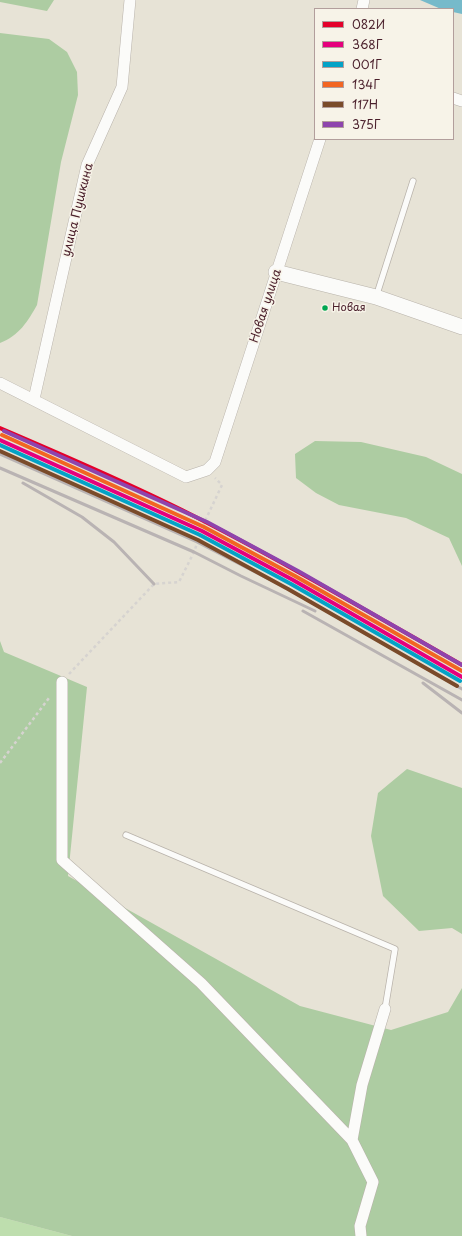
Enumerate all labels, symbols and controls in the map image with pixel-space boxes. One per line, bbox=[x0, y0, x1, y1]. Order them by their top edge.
legend bbox=[314, 8, 454, 140]
text: 082И bbox=[352, 15, 385, 33]
text: 368Г bbox=[352, 35, 382, 53]
text: 001Г bbox=[352, 55, 382, 73]
text: 134Г bbox=[352, 75, 380, 93]
text: 117Н bbox=[352, 95, 378, 113]
text: 375Г bbox=[352, 115, 380, 133]
street label: улица Пушкина bbox=[59, 162, 97, 258]
street label: Новая улица bbox=[247, 267, 285, 345]
place label: Новая bbox=[332, 301, 366, 315]
marker: Новая bbox=[320, 303, 330, 313]

